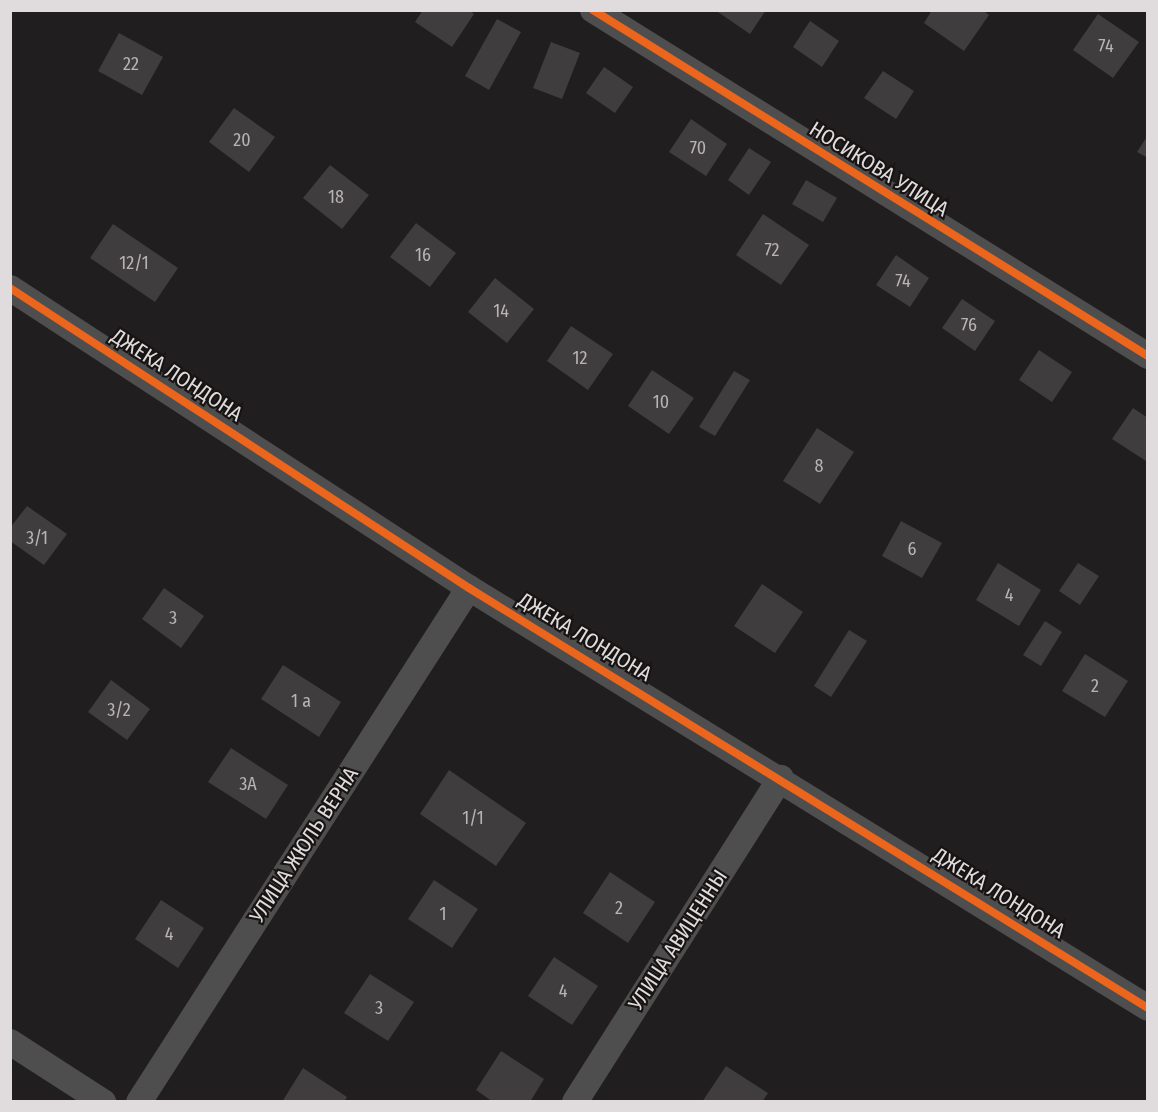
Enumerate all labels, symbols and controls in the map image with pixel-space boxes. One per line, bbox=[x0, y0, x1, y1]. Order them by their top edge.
house number: 74 bbox=[1098, 35, 1114, 57]
house number: 22 bbox=[123, 53, 139, 75]
street label: НОСИКОВА УЛИЦА bbox=[805, 116, 953, 222]
house number: 20 bbox=[233, 129, 251, 151]
house number: 70 bbox=[690, 137, 706, 159]
house number: 18 bbox=[328, 186, 344, 208]
house number: 72 bbox=[764, 239, 780, 261]
house number: 16 bbox=[415, 244, 431, 266]
house number: 12/1 bbox=[119, 252, 149, 274]
house number: 74 bbox=[895, 270, 911, 292]
house number: 14 bbox=[493, 300, 509, 322]
house number: 76 bbox=[961, 314, 977, 336]
street label: ДЖЕКА ЛОНДОНА bbox=[107, 323, 247, 427]
house number: 12 bbox=[573, 347, 587, 369]
house number: 10 bbox=[653, 391, 669, 413]
house number: 8 bbox=[815, 455, 823, 477]
house number: 3/1 bbox=[26, 527, 48, 549]
house number: 6 bbox=[908, 538, 916, 560]
house number: 4 bbox=[1005, 584, 1013, 606]
street label: ДЖЕКА ЛОНДОНА bbox=[514, 587, 656, 687]
house number: 3 bbox=[169, 607, 177, 629]
house number: 2 bbox=[1091, 675, 1099, 697]
house number: 1 а bbox=[291, 690, 311, 712]
house number: 3/2 bbox=[107, 699, 131, 721]
street label: УЛИЦА ЖЮЛЬ ВЕРНА bbox=[244, 763, 364, 927]
house number: 3А bbox=[239, 773, 257, 795]
house number: 1/1 bbox=[462, 807, 484, 829]
street label: ДЖЕКА ЛОНДОНА bbox=[928, 842, 1070, 944]
street label: УЛИЦА АВИЦЕННЫ bbox=[623, 865, 733, 1015]
house number: 2 bbox=[615, 897, 623, 919]
house number: 1 bbox=[439, 903, 447, 925]
house number: 4 bbox=[165, 923, 173, 945]
house number: 4 bbox=[559, 980, 567, 1002]
house number: 3 bbox=[375, 997, 383, 1019]

